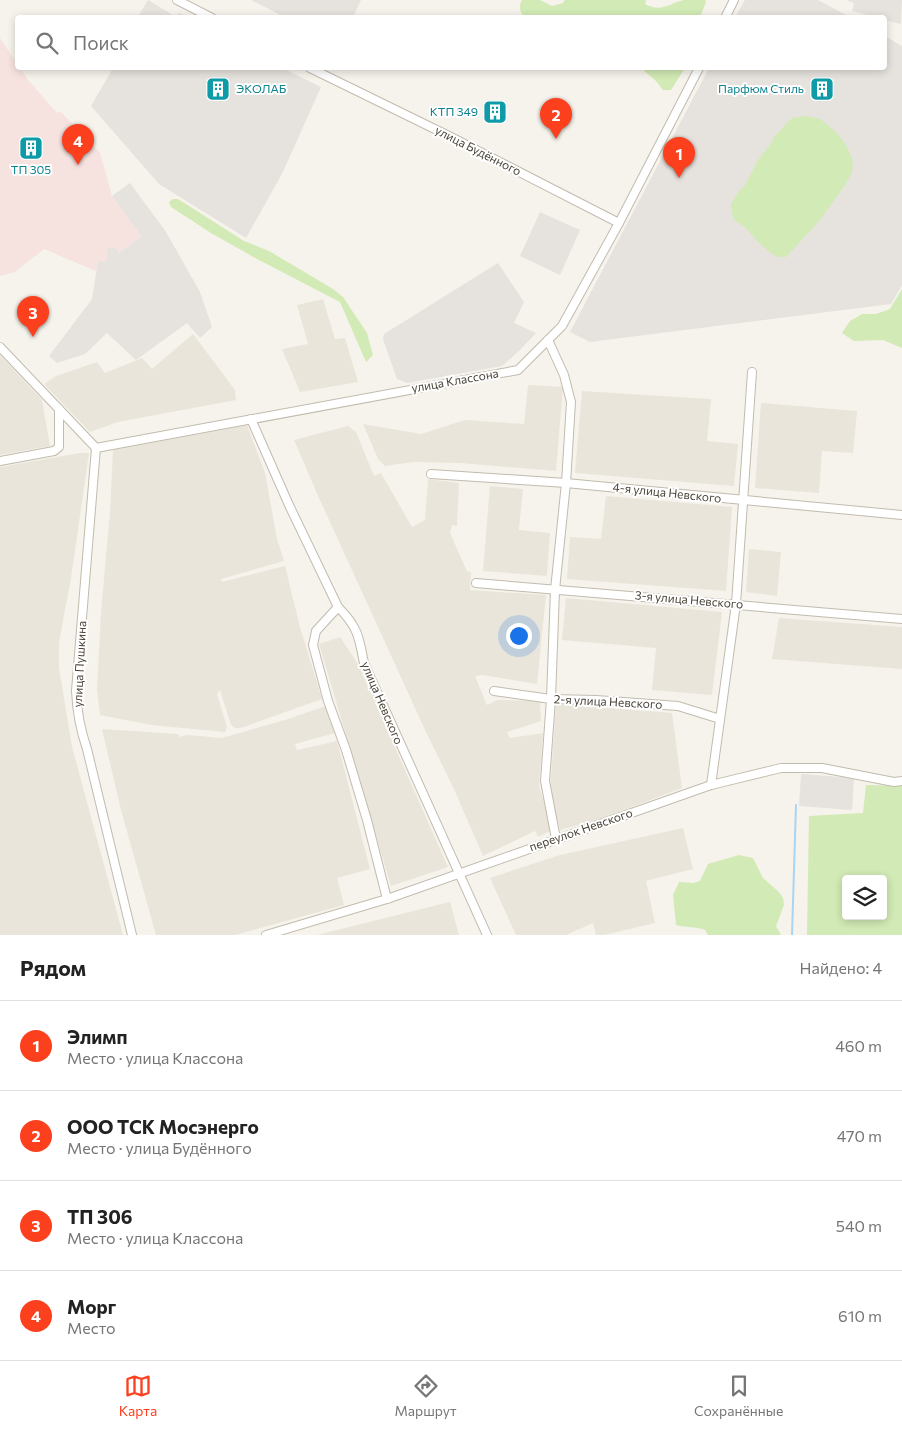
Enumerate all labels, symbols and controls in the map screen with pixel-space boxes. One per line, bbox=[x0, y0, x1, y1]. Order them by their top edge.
search box bbox=[15, 15, 887, 70]
icon: search bbox=[33, 29, 61, 57]
text: Поиск bbox=[73, 31, 129, 54]
building icon: ЭКОЛАБ bbox=[205, 76, 231, 102]
building icon: Парфюм Стиль bbox=[809, 76, 835, 102]
place label: ЭКОЛАБ bbox=[236, 81, 287, 95]
place label: Парфюм Стиль bbox=[718, 81, 804, 95]
pin: 2 bbox=[540, 98, 572, 139]
building icon: КТП 349 bbox=[482, 99, 508, 125]
place label: КТП 349 bbox=[430, 104, 478, 118]
street label: улица Будённого bbox=[433, 122, 524, 178]
pin: 4 bbox=[62, 124, 94, 165]
building icon: ТП 305 bbox=[18, 135, 44, 161]
pin: 1 bbox=[663, 137, 695, 178]
place label: ТП 305 bbox=[11, 162, 51, 176]
pin: 3 bbox=[17, 296, 49, 337]
street label: улица Классона bbox=[410, 365, 500, 395]
street label: 4-я улица Невского bbox=[612, 479, 722, 505]
street label: 3-я улица Невского bbox=[634, 587, 744, 611]
street label: улица Пушкина bbox=[70, 620, 88, 708]
your location bbox=[506, 623, 532, 649]
street label: улица Невского bbox=[359, 659, 407, 746]
street label: 2-я улица Невского bbox=[553, 691, 663, 711]
street label: переулок Невского bbox=[527, 805, 634, 853]
map controls bbox=[842, 875, 887, 920]
button: layers bbox=[842, 875, 887, 920]
text: Рядом bbox=[20, 955, 86, 980]
text: Найдено: 4 bbox=[800, 958, 882, 977]
text: Элимп bbox=[67, 1025, 127, 1048]
text: 1 bbox=[32, 1036, 40, 1055]
text: 460 m bbox=[835, 1036, 882, 1055]
text: Место · улица Классона bbox=[67, 1048, 243, 1067]
text: ООО ТСК Мосэнерго bbox=[67, 1115, 259, 1138]
text: 2 bbox=[31, 1126, 41, 1145]
text: 470 m bbox=[837, 1126, 882, 1145]
text: Место · улица Будённого bbox=[67, 1138, 252, 1157]
text: ТП 306 bbox=[67, 1205, 133, 1228]
text: 3 bbox=[31, 1216, 41, 1235]
text: 540 m bbox=[836, 1216, 882, 1235]
text: Место · улица Классона bbox=[67, 1228, 243, 1247]
text: Морг bbox=[67, 1295, 116, 1318]
text: 4 bbox=[31, 1306, 41, 1325]
text: 610 m bbox=[838, 1306, 882, 1325]
text: Место bbox=[67, 1318, 116, 1337]
tab: Карта bbox=[119, 1372, 157, 1419]
tab: Маршрут bbox=[395, 1372, 457, 1419]
tab: Сохранённые bbox=[694, 1372, 783, 1419]

